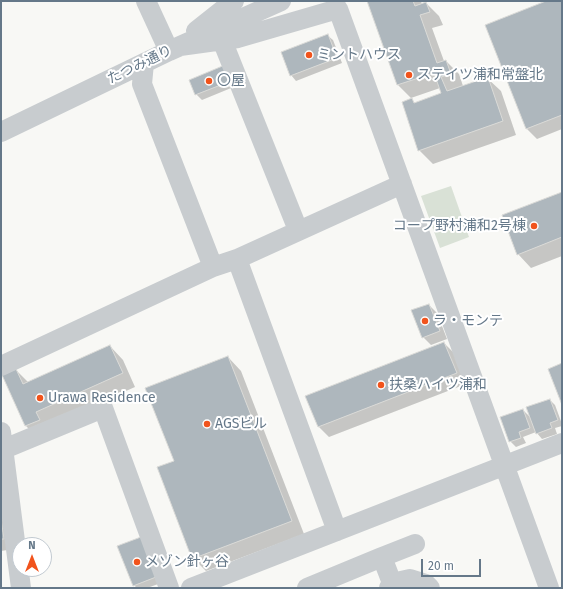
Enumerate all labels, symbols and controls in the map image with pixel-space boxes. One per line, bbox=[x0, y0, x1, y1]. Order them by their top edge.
street label: たつみ通り bbox=[105, 42, 175, 88]
place label: ミントハウス bbox=[317, 47, 401, 63]
marker: ミントハウス bbox=[304, 50, 314, 60]
place label: ステイツ浦和常盤北 bbox=[417, 67, 543, 83]
marker: ステイツ浦和常盤北 bbox=[404, 70, 414, 80]
place label: 〇屋 bbox=[217, 73, 245, 89]
marker: 〇屋 bbox=[204, 76, 214, 86]
place label: コープ野村浦和2号棟 bbox=[393, 218, 526, 234]
marker: コープ野村浦和2号棟 bbox=[529, 221, 539, 231]
place label: ラ・モンテ bbox=[433, 313, 503, 329]
marker: ラ・モンテ bbox=[420, 316, 430, 326]
place label: 扶桑ハイツ浦和 bbox=[389, 377, 487, 393]
marker: 扶桑ハイツ浦和 bbox=[376, 380, 386, 390]
place label: Urawa Residence bbox=[48, 390, 156, 406]
marker: Urawa Residence bbox=[35, 393, 45, 403]
place label: AGSビル bbox=[215, 416, 267, 432]
marker: AGSビル bbox=[202, 419, 212, 429]
north arrow bbox=[12, 537, 52, 577]
text: N bbox=[28, 539, 36, 552]
scale bar bbox=[423, 551, 483, 577]
place label: メゾン針ヶ谷 bbox=[145, 554, 229, 570]
marker: メゾン針ヶ谷 bbox=[132, 557, 142, 567]
text: 20 m bbox=[428, 559, 454, 573]

